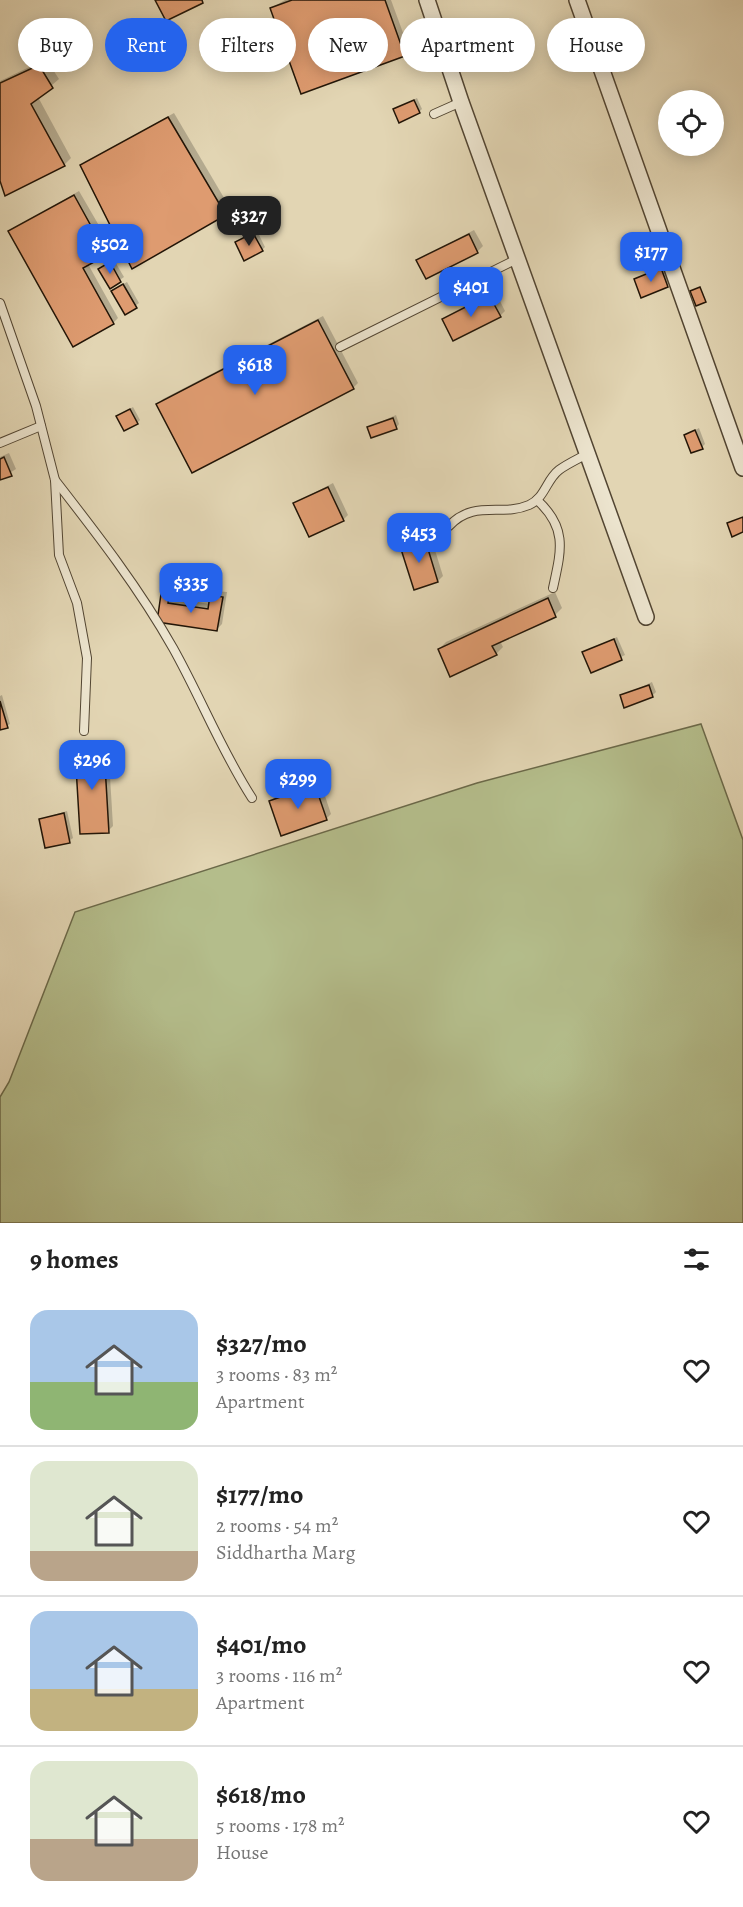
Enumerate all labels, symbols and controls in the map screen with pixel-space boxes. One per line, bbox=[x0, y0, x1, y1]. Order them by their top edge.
chip: Buy bbox=[18, 18, 93, 72]
chip: Rent bbox=[105, 18, 187, 72]
chip: Filters bbox=[199, 18, 296, 72]
chip: New bbox=[308, 18, 388, 72]
chip: Apartment bbox=[400, 18, 535, 72]
chip: House bbox=[547, 18, 645, 72]
map controls bbox=[658, 90, 724, 156]
button: locate bbox=[658, 90, 724, 156]
pin: $327 bbox=[213, 196, 285, 247]
text: $327 bbox=[231, 202, 267, 229]
pin: $502 bbox=[74, 224, 146, 275]
text: $502 bbox=[91, 230, 129, 257]
pin: $177 bbox=[615, 232, 687, 283]
text: $177 bbox=[634, 238, 668, 265]
pin: $401 bbox=[435, 267, 507, 318]
text: $401 bbox=[453, 273, 489, 300]
pin: $618 bbox=[219, 345, 291, 396]
text: $618 bbox=[237, 351, 273, 378]
pin: $453 bbox=[383, 513, 455, 564]
text: $453 bbox=[401, 519, 437, 546]
pin: $335 bbox=[155, 563, 227, 614]
text: $335 bbox=[173, 569, 209, 596]
pin: $296 bbox=[56, 740, 128, 791]
text: $296 bbox=[73, 746, 111, 773]
pin: $299 bbox=[262, 759, 334, 810]
text: $299 bbox=[279, 765, 317, 792]
text: 9 homes bbox=[30, 1242, 119, 1277]
icon: filters bbox=[680, 1243, 713, 1276]
text: $327/mo bbox=[216, 1326, 307, 1361]
icon: home bbox=[78, 1334, 150, 1406]
icon: heart bbox=[680, 1354, 713, 1387]
text: 3 rooms · 83 m² bbox=[216, 1361, 337, 1388]
text: Apartment bbox=[216, 1388, 305, 1415]
text: $177/mo bbox=[216, 1477, 303, 1512]
icon: home bbox=[78, 1485, 150, 1557]
icon: heart bbox=[680, 1505, 713, 1538]
text: 2 rooms · 54 m² bbox=[216, 1512, 338, 1539]
text: Siddhartha Marg bbox=[216, 1539, 355, 1566]
text: $401/mo bbox=[216, 1627, 306, 1662]
icon: home bbox=[78, 1635, 150, 1707]
icon: heart bbox=[680, 1655, 713, 1688]
text: 3 rooms · 116 m² bbox=[216, 1662, 342, 1689]
text: Apartment bbox=[216, 1689, 305, 1716]
text: $618/mo bbox=[216, 1777, 306, 1812]
icon: home bbox=[78, 1785, 150, 1857]
icon: heart bbox=[680, 1805, 713, 1838]
text: 5 rooms · 178 m² bbox=[216, 1812, 345, 1839]
text: House bbox=[216, 1839, 268, 1866]

